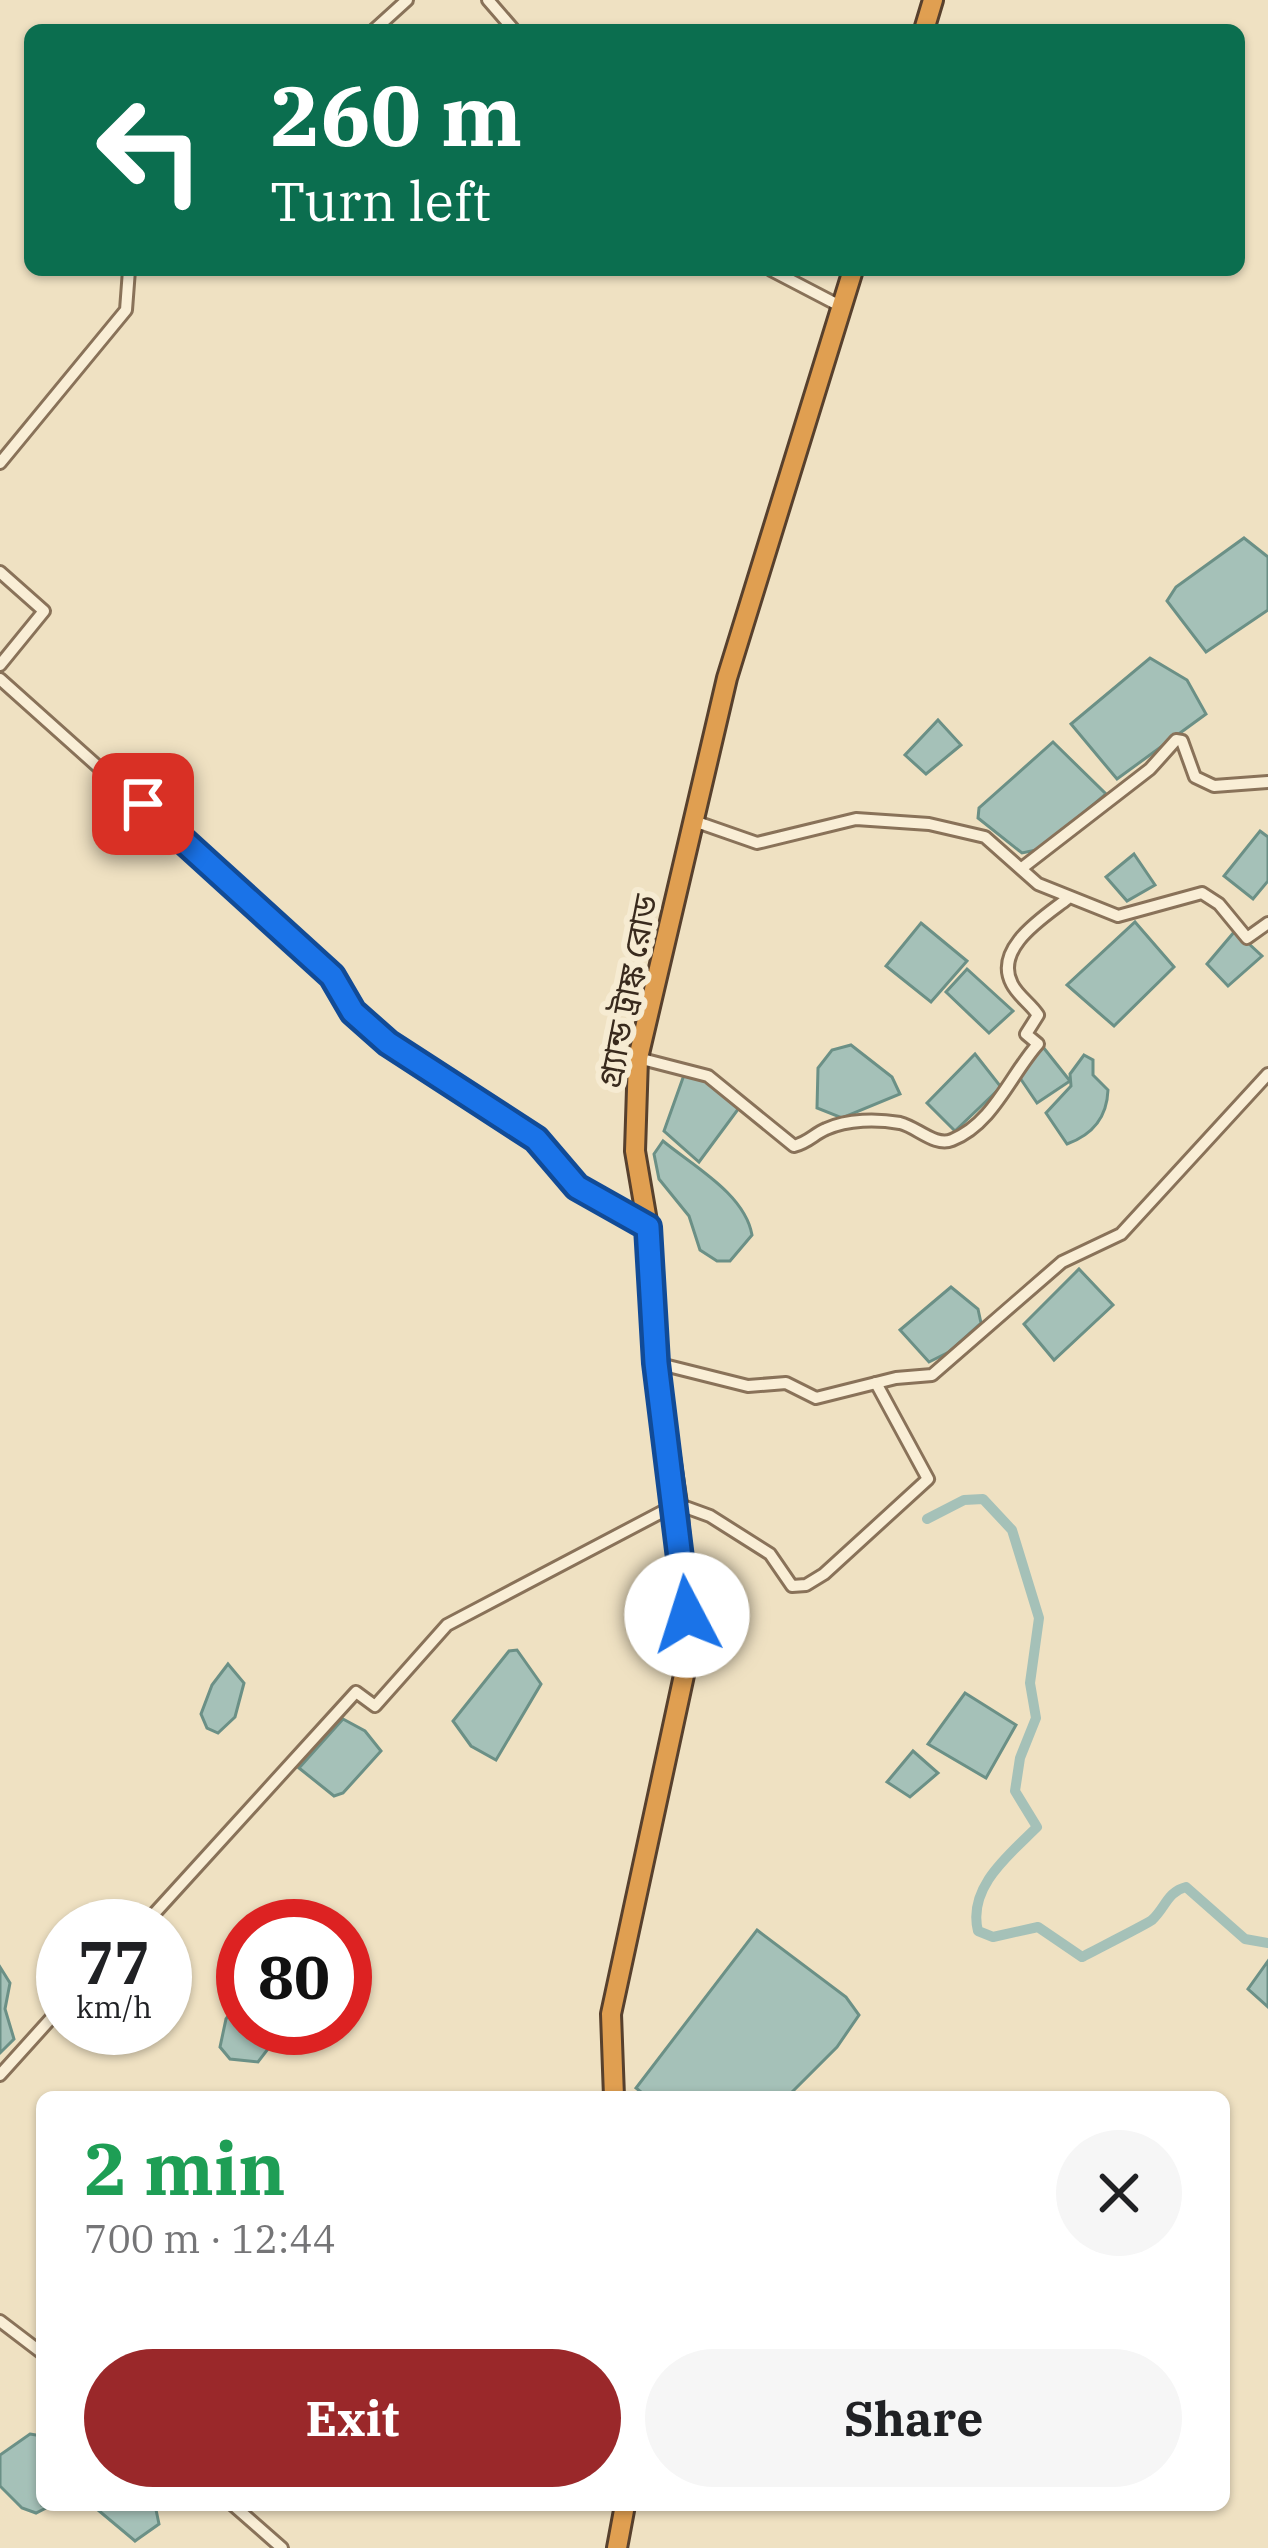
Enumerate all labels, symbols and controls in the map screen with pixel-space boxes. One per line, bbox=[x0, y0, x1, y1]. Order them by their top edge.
text: 260 m bbox=[270, 60, 522, 169]
icon: left bbox=[72, 72, 228, 228]
text: Turn left bbox=[270, 166, 491, 236]
pin bbox=[92, 753, 194, 855]
icon: arrive bbox=[110, 771, 176, 837]
street label: গ্র্যান্ড ট্রাঙ্ক রোড bbox=[587, 890, 666, 1091]
position arrow bbox=[624, 1552, 750, 1678]
speed limit sign: 80 bbox=[216, 1899, 372, 2055]
text: 77 bbox=[78, 1922, 150, 2001]
text: km/h bbox=[76, 1987, 152, 2026]
text: 2 min bbox=[84, 2121, 286, 2215]
button: close bbox=[1056, 2130, 1182, 2256]
text: 700 m · 12:44 bbox=[84, 2213, 336, 2264]
button: Exit bbox=[84, 2349, 621, 2487]
button: Share bbox=[645, 2349, 1182, 2487]

